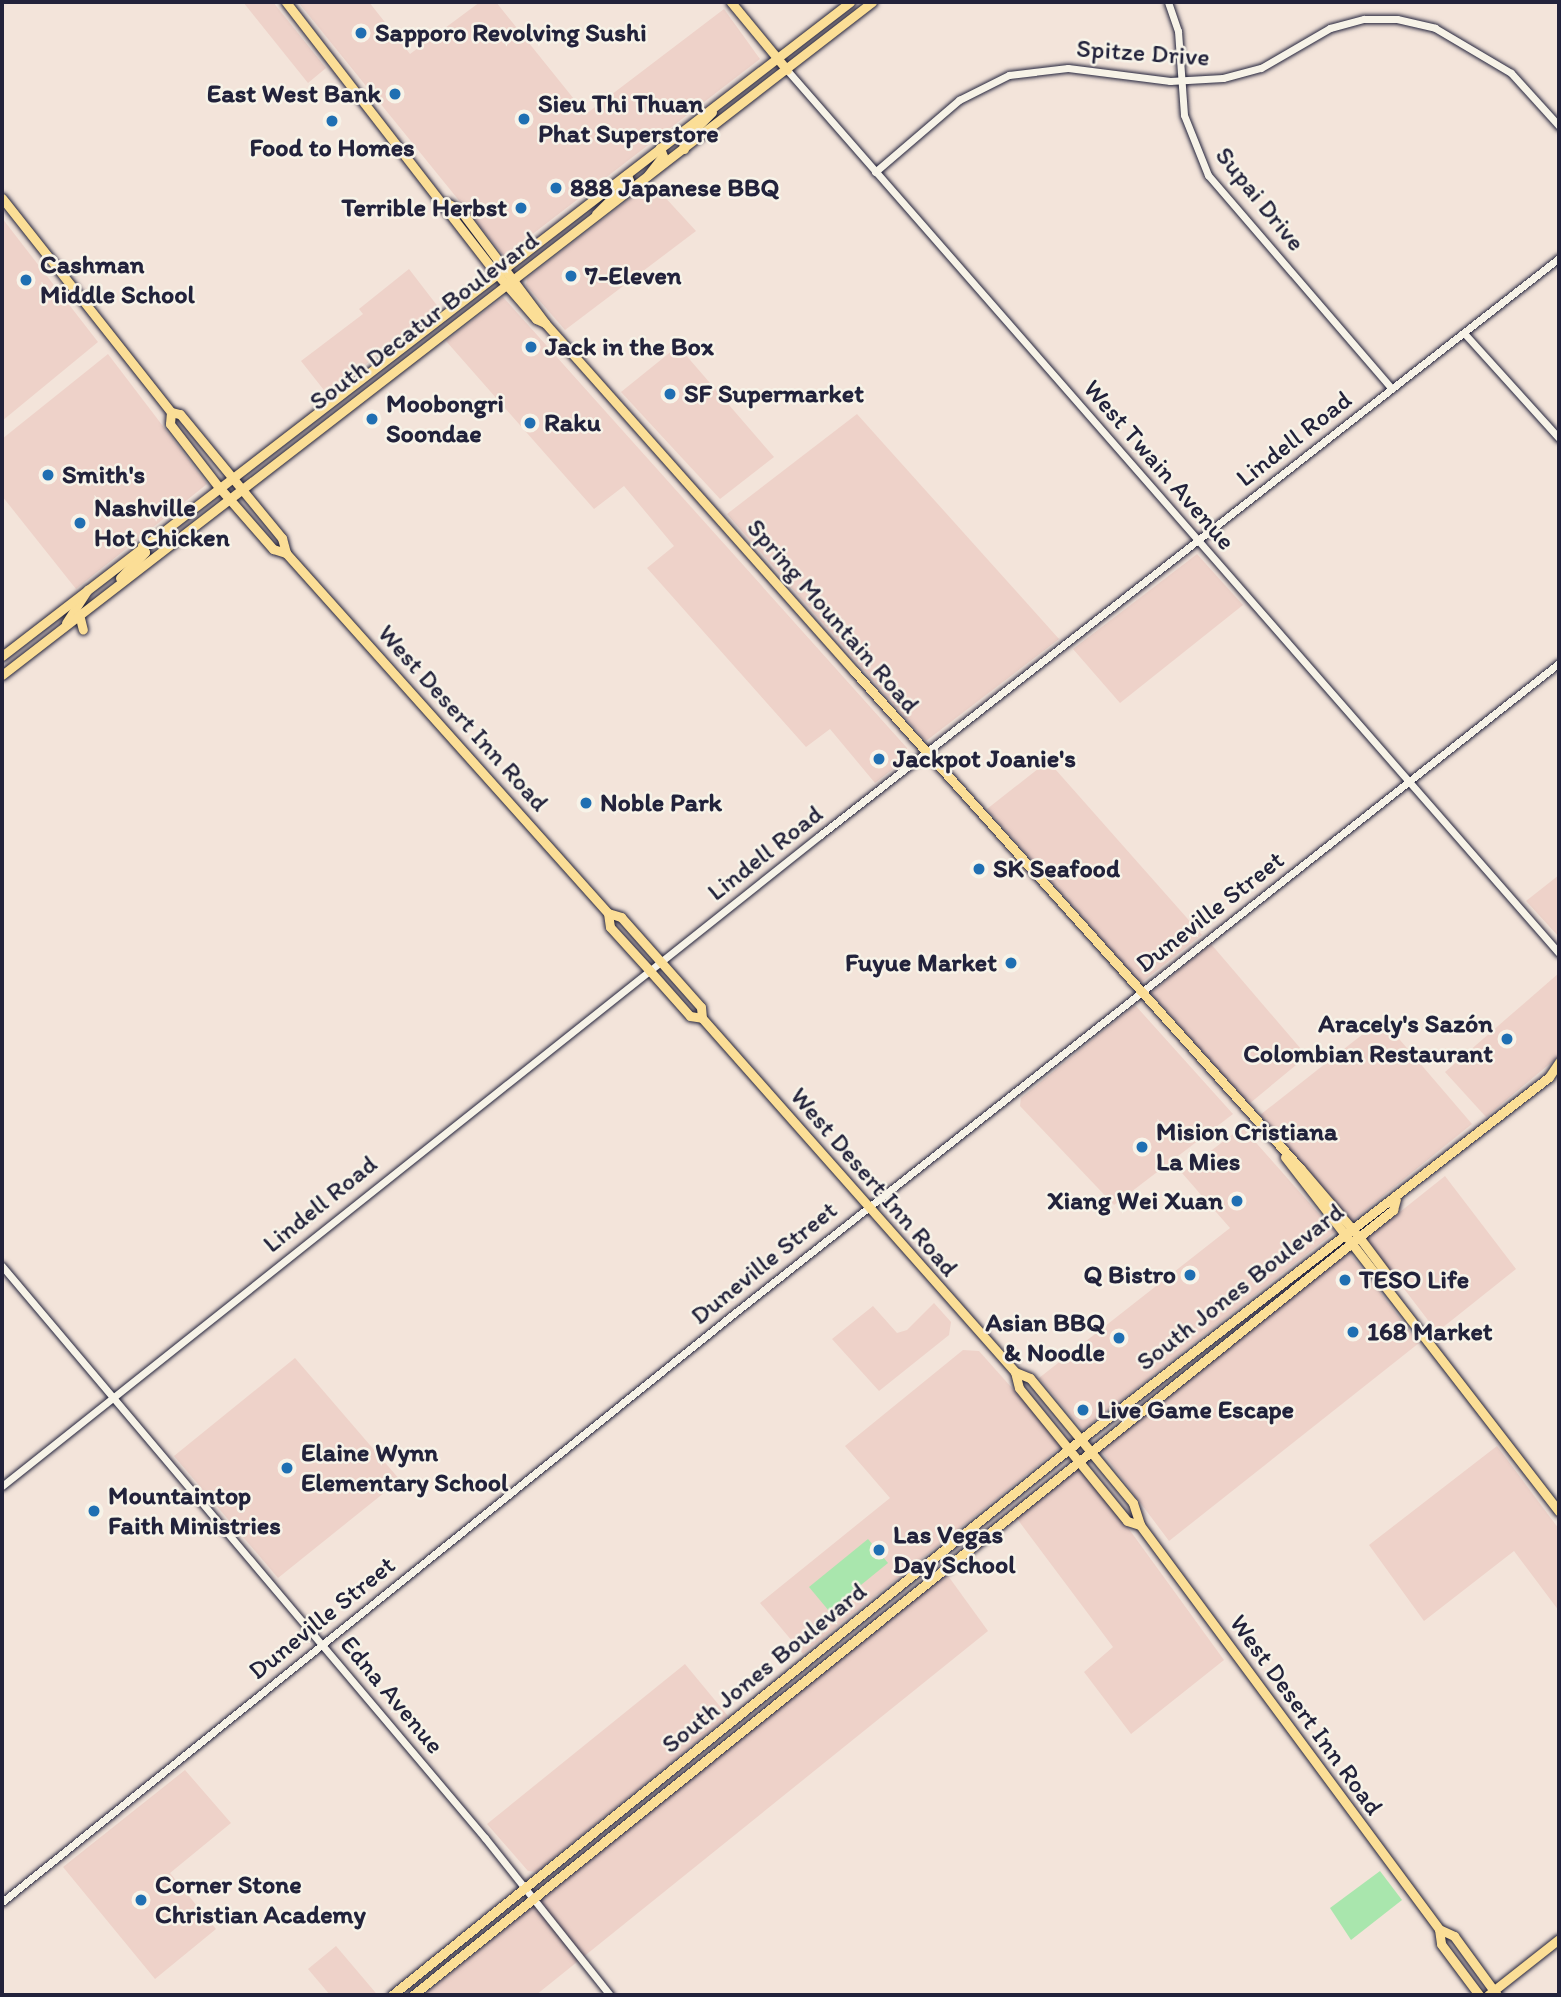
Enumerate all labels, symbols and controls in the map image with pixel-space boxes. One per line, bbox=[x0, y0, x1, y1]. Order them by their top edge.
place label: Sapporo Revolving Sushi bbox=[375, 17, 646, 49]
marker: Sapporo Revolving Sushi bbox=[353, 25, 369, 41]
street label: Spitze Drive bbox=[1075, 33, 1211, 73]
place label: East West Bank bbox=[207, 78, 381, 110]
marker: East West Bank bbox=[387, 86, 403, 102]
place label: Sieu Thi Thuan Phat Superstore bbox=[538, 88, 718, 150]
marker: Sieu Thi Thuan Phat Superstore bbox=[516, 111, 532, 127]
marker: Food to Homes bbox=[324, 113, 340, 129]
place label: Food to Homes bbox=[249, 132, 415, 164]
street label: Supai Drive bbox=[1208, 140, 1312, 258]
place label: 888 Japanese BBQ bbox=[570, 172, 779, 204]
marker: 888 Japanese BBQ bbox=[548, 180, 564, 196]
place label: Terrible Herbst bbox=[341, 192, 507, 224]
marker: Terrible Herbst bbox=[513, 200, 529, 216]
street label: South Decatur Boulevard bbox=[303, 224, 545, 418]
place label: Cashman Middle School bbox=[40, 249, 195, 310]
place label: 7-Eleven bbox=[585, 260, 682, 292]
marker: 7-Eleven bbox=[563, 268, 579, 284]
marker: Cashman Middle School bbox=[18, 272, 34, 288]
place label: Jack in the Box bbox=[545, 331, 713, 363]
marker: Jack in the Box bbox=[523, 339, 539, 355]
street label: West Twain Avenue bbox=[1078, 375, 1240, 555]
place label: SF Supermarket bbox=[684, 378, 864, 410]
street label: Lindell Road bbox=[1230, 384, 1358, 494]
marker: SF Supermarket bbox=[662, 386, 678, 402]
place label: Moobongri Soondae bbox=[386, 388, 504, 450]
place label: Raku bbox=[544, 407, 601, 439]
marker: Moobongri Soondae bbox=[364, 411, 380, 427]
marker: Raku bbox=[522, 415, 538, 431]
place label: Smith's bbox=[62, 459, 145, 491]
marker: Smith's bbox=[40, 467, 56, 483]
place label: Nashville Hot Chicken bbox=[94, 492, 230, 554]
street label: Spring Mountain Road bbox=[740, 512, 926, 720]
marker: Nashville Hot Chicken bbox=[72, 515, 88, 531]
street label: West Desert Inn Road bbox=[371, 618, 555, 818]
place label: Jackpot Joanie's bbox=[893, 743, 1075, 775]
marker: Jackpot Joanie's bbox=[871, 751, 887, 767]
place label: Noble Park bbox=[600, 787, 721, 819]
marker: Noble Park bbox=[578, 795, 594, 811]
street label: Lindell Road bbox=[701, 798, 829, 908]
street label: Duneville Street bbox=[1130, 845, 1290, 979]
place label: SK Seafood bbox=[993, 853, 1120, 885]
marker: SK Seafood bbox=[971, 861, 987, 877]
place label: Fuyue Market bbox=[845, 947, 997, 979]
marker: Fuyue Market bbox=[1003, 955, 1019, 971]
place label: Aracely's Sazón Colombian Restaurant bbox=[1242, 1008, 1493, 1070]
marker: Aracely's Sazón Colombian Restaurant bbox=[1499, 1031, 1515, 1047]
street label: West Desert Inn Road bbox=[784, 1081, 964, 1283]
place label: Mision Cristiana La Mies bbox=[1156, 1116, 1337, 1178]
marker: Mision Cristiana La Mies bbox=[1134, 1139, 1150, 1155]
street label: Lindell Road bbox=[257, 1149, 383, 1259]
place label: Xiang Wei Xuan bbox=[1048, 1185, 1223, 1217]
marker: Xiang Wei Xuan bbox=[1229, 1193, 1245, 1209]
street label: Duneville Street bbox=[685, 1195, 843, 1331]
street label: South Jones Boulevard bbox=[1130, 1196, 1350, 1378]
place label: Q Bistro bbox=[1083, 1259, 1176, 1291]
place label: TESO Life bbox=[1359, 1264, 1469, 1296]
marker: Q Bistro bbox=[1182, 1267, 1198, 1283]
marker: TESO Life bbox=[1337, 1272, 1353, 1288]
place label: Asian BBQ & Noodle bbox=[986, 1307, 1105, 1368]
place label: 168 Market bbox=[1367, 1316, 1493, 1348]
marker: 168 Market bbox=[1345, 1324, 1361, 1340]
marker: Asian BBQ & Noodle bbox=[1111, 1330, 1127, 1346]
place label: Live Game Escape bbox=[1097, 1394, 1296, 1426]
marker: Live Game Escape bbox=[1075, 1402, 1091, 1418]
place label: Elaine Wynn Elementary School bbox=[301, 1437, 508, 1498]
marker: Elaine Wynn Elementary School bbox=[279, 1460, 295, 1476]
place label: Mountaintop Faith Ministries bbox=[108, 1480, 280, 1542]
marker: Mountaintop Faith Ministries bbox=[86, 1503, 102, 1519]
place label: Las Vegas Day School bbox=[893, 1519, 1016, 1580]
marker: Las Vegas Day School bbox=[871, 1542, 887, 1558]
street label: Duneville Street bbox=[243, 1550, 401, 1686]
street label: South Jones Boulevard bbox=[655, 1575, 873, 1761]
street label: West Desert Inn Road bbox=[1223, 1609, 1389, 1821]
street label: Edna Avenue bbox=[334, 1630, 450, 1760]
place label: Corner Stone Christian Academy bbox=[155, 1869, 366, 1930]
marker: Corner Stone Christian Academy bbox=[133, 1892, 149, 1908]

